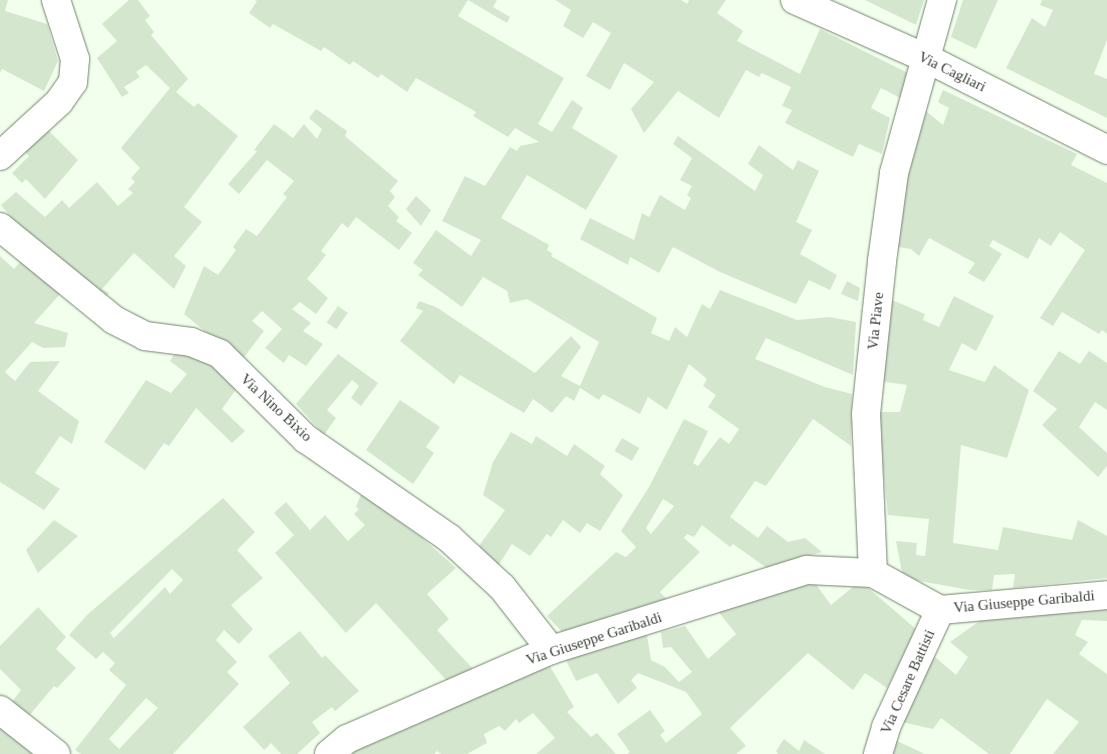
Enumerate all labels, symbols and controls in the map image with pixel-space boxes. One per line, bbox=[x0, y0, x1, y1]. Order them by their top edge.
street label: Via Cagliari bbox=[915, 48, 989, 96]
street label: Via Piave bbox=[864, 291, 888, 351]
street label: Via Nino Bixio bbox=[236, 370, 316, 446]
street label: Via Giuseppe Garibaldi bbox=[953, 587, 1095, 617]
street label: Via Giuseppe Garibaldi bbox=[524, 609, 664, 669]
street label: Via Cesare Battisti bbox=[877, 627, 939, 737]

